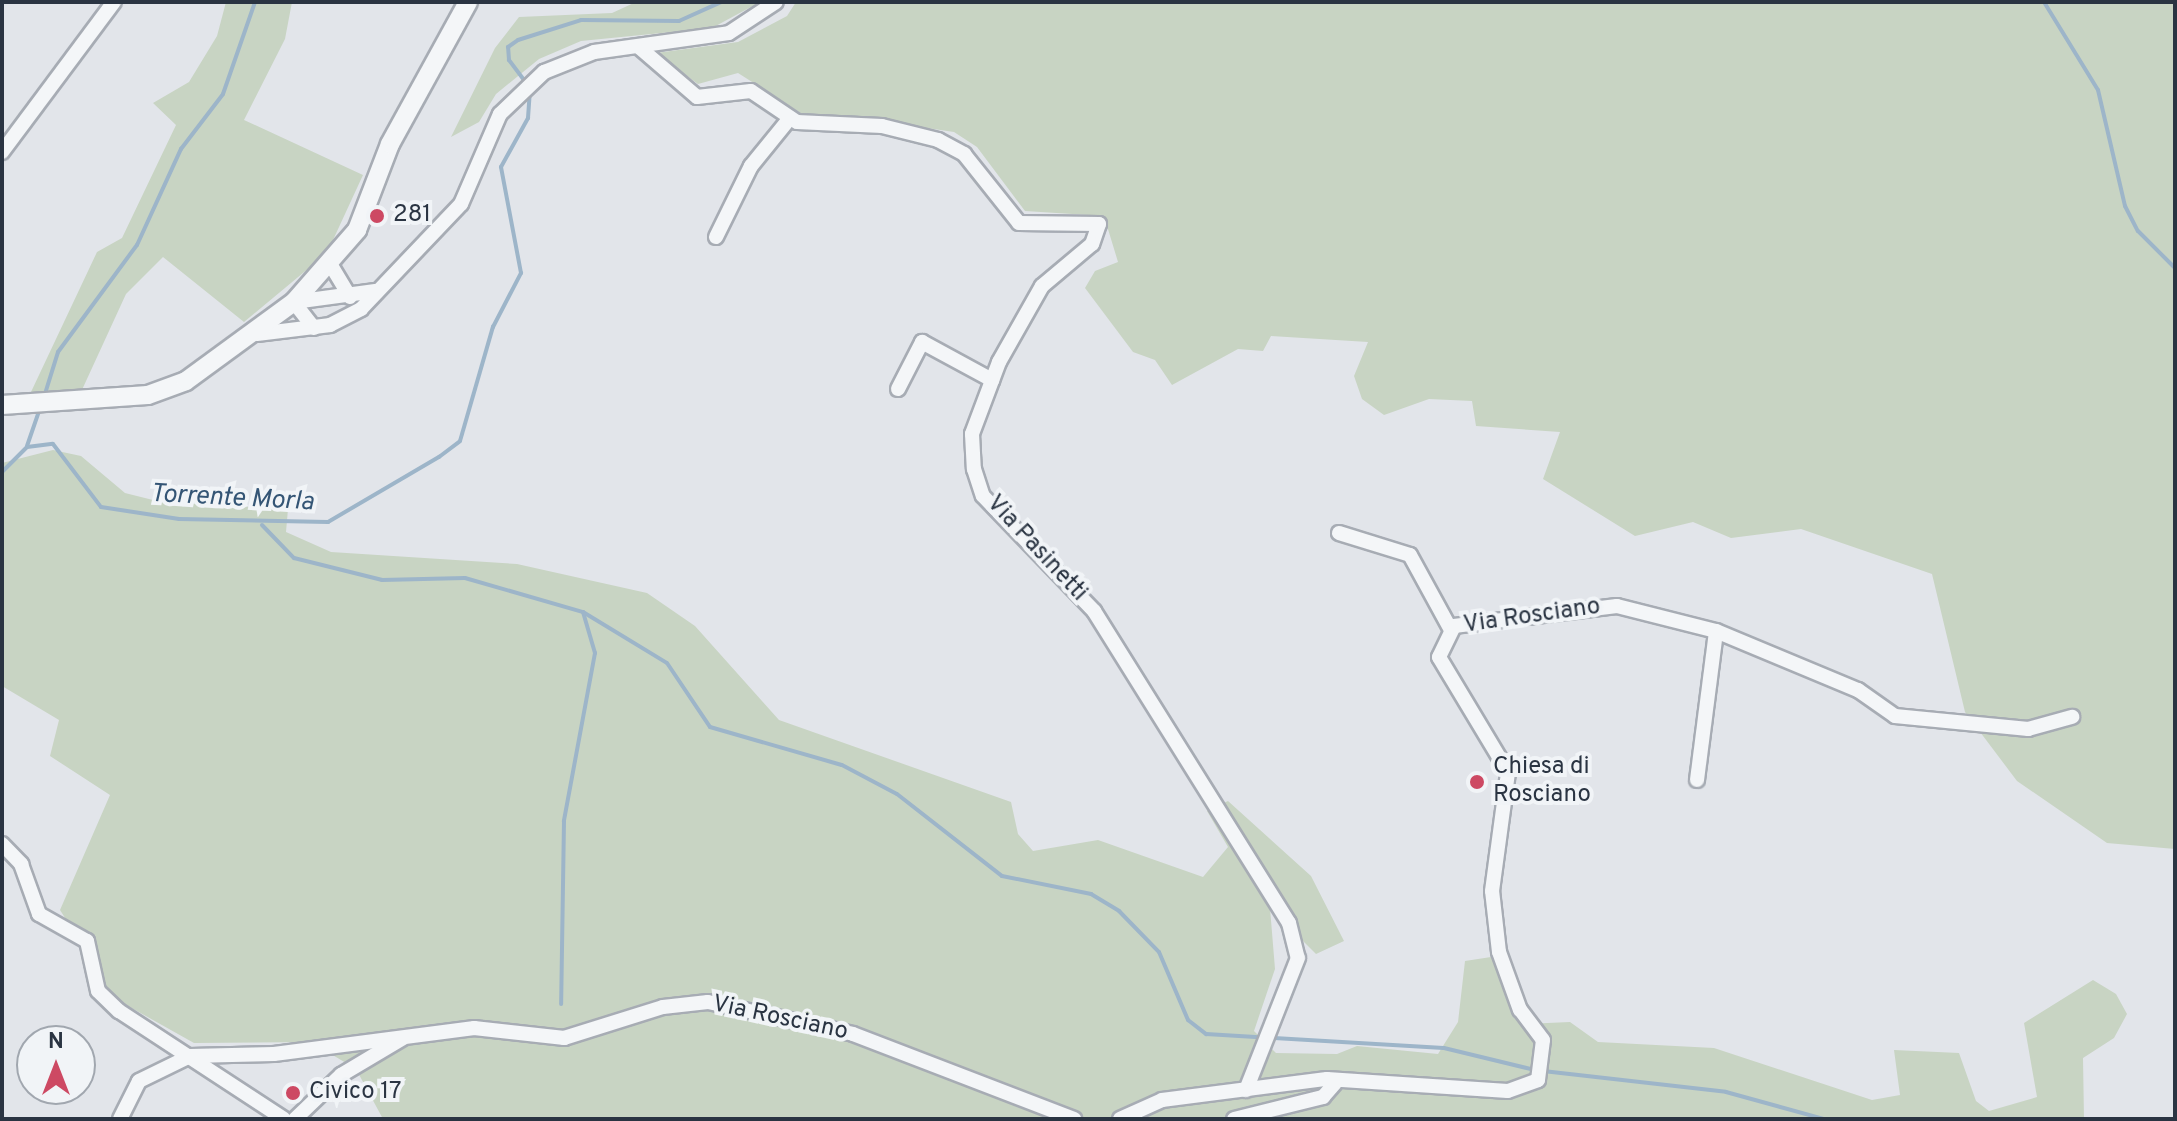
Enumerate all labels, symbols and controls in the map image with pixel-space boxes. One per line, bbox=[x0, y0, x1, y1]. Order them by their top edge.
place label: 281 bbox=[393, 202, 431, 230]
marker: 281 bbox=[368, 207, 386, 225]
water label: Torrente Morla bbox=[149, 479, 315, 519]
street label: Via Pasinetti bbox=[980, 490, 1092, 608]
street label: Via Rosciano bbox=[1462, 593, 1602, 641]
place label: Chiesa di Rosciano bbox=[1493, 754, 1591, 810]
marker: Chiesa di Rosciano bbox=[1468, 773, 1486, 791]
street label: Via Rosciano bbox=[710, 991, 850, 1047]
north arrow bbox=[16, 1025, 96, 1105]
text: N bbox=[48, 1029, 64, 1056]
place label: Civico 17 bbox=[309, 1079, 402, 1107]
marker: Civico 17 bbox=[284, 1084, 302, 1102]

